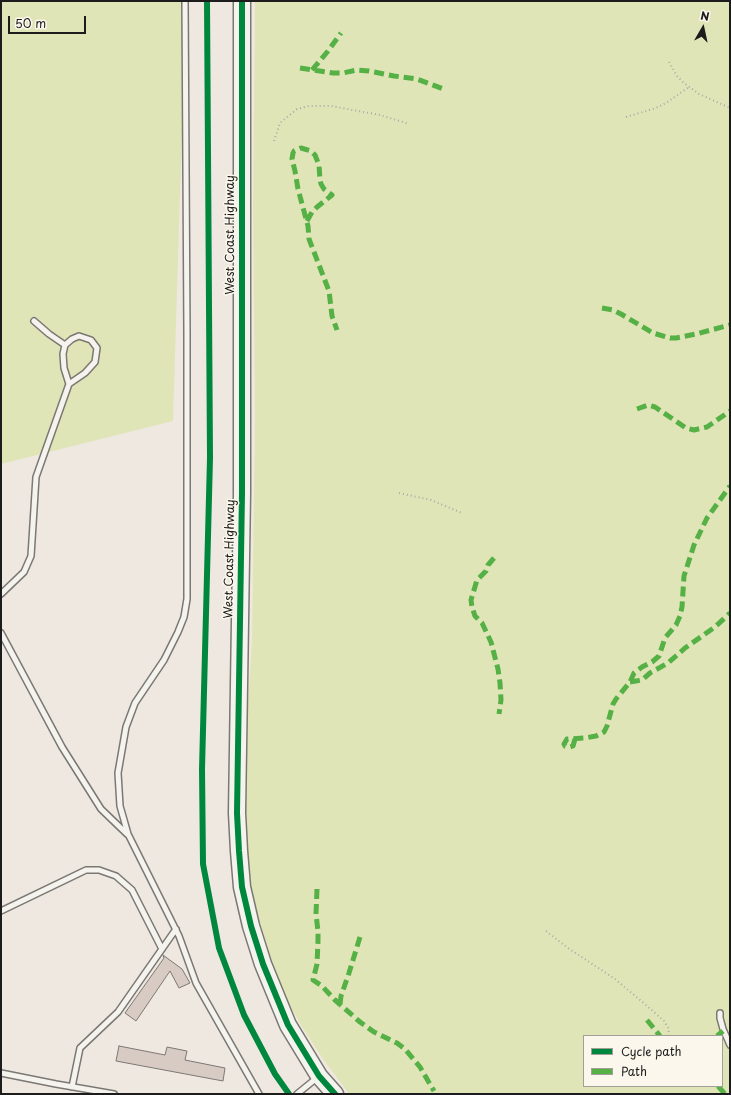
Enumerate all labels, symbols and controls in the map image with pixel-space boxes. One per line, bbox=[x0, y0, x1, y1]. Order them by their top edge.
text: N bbox=[699, 7, 711, 25]
scale bar bbox=[10, 8, 88, 34]
north arrow bbox=[683, 8, 723, 48]
text: 50 m bbox=[15, 14, 46, 32]
street label: West Coast Highway bbox=[224, 175, 238, 295]
street label: West Coast Highway bbox=[222, 499, 238, 619]
legend bbox=[583, 1035, 723, 1087]
text: Cycle path bbox=[621, 1042, 682, 1060]
text: Path bbox=[621, 1062, 647, 1080]

